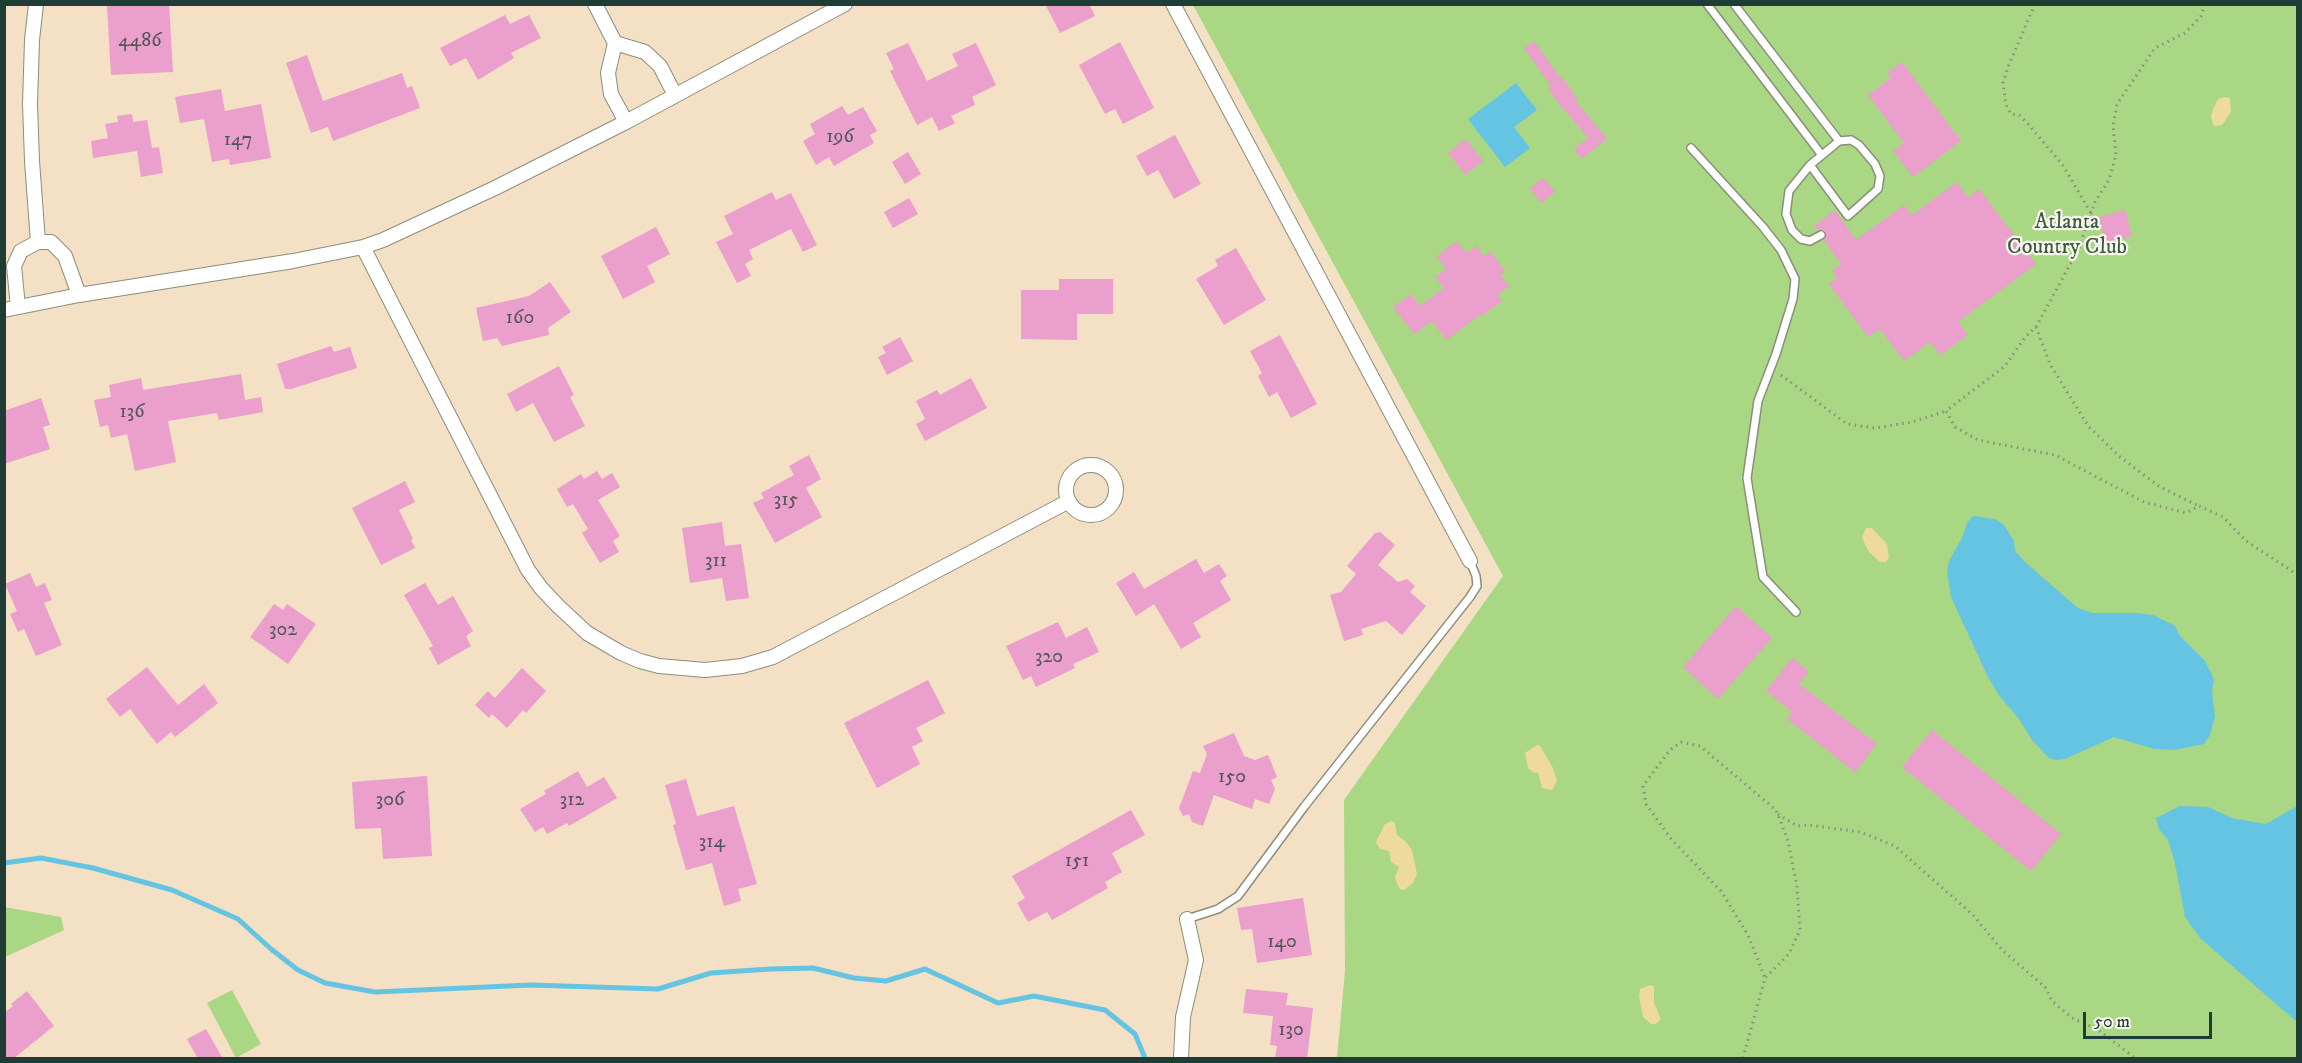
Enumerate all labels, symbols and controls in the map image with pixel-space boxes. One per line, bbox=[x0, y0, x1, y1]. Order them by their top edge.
house number: 4486 bbox=[118, 30, 162, 54]
house number: 196 bbox=[826, 126, 854, 150]
house number: 147 bbox=[224, 129, 252, 153]
park label: Atlanta Country Club bbox=[2007, 210, 2127, 262]
house number: 160 bbox=[506, 307, 534, 331]
house number: 136 bbox=[119, 401, 145, 425]
house number: 315 bbox=[774, 489, 798, 513]
house number: 311 bbox=[705, 550, 727, 574]
house number: 302 bbox=[269, 619, 297, 643]
house number: 320 bbox=[1035, 646, 1063, 670]
house number: 150 bbox=[1218, 766, 1246, 790]
house number: 306 bbox=[376, 789, 404, 813]
house number: 312 bbox=[560, 789, 584, 813]
house number: 314 bbox=[699, 831, 725, 855]
house number: 151 bbox=[1065, 850, 1089, 874]
house number: 140 bbox=[1267, 931, 1297, 955]
scale bar bbox=[2086, 1000, 2215, 1038]
text: 50 m bbox=[2094, 1011, 2130, 1033]
house number: 130 bbox=[1278, 1019, 1304, 1043]

